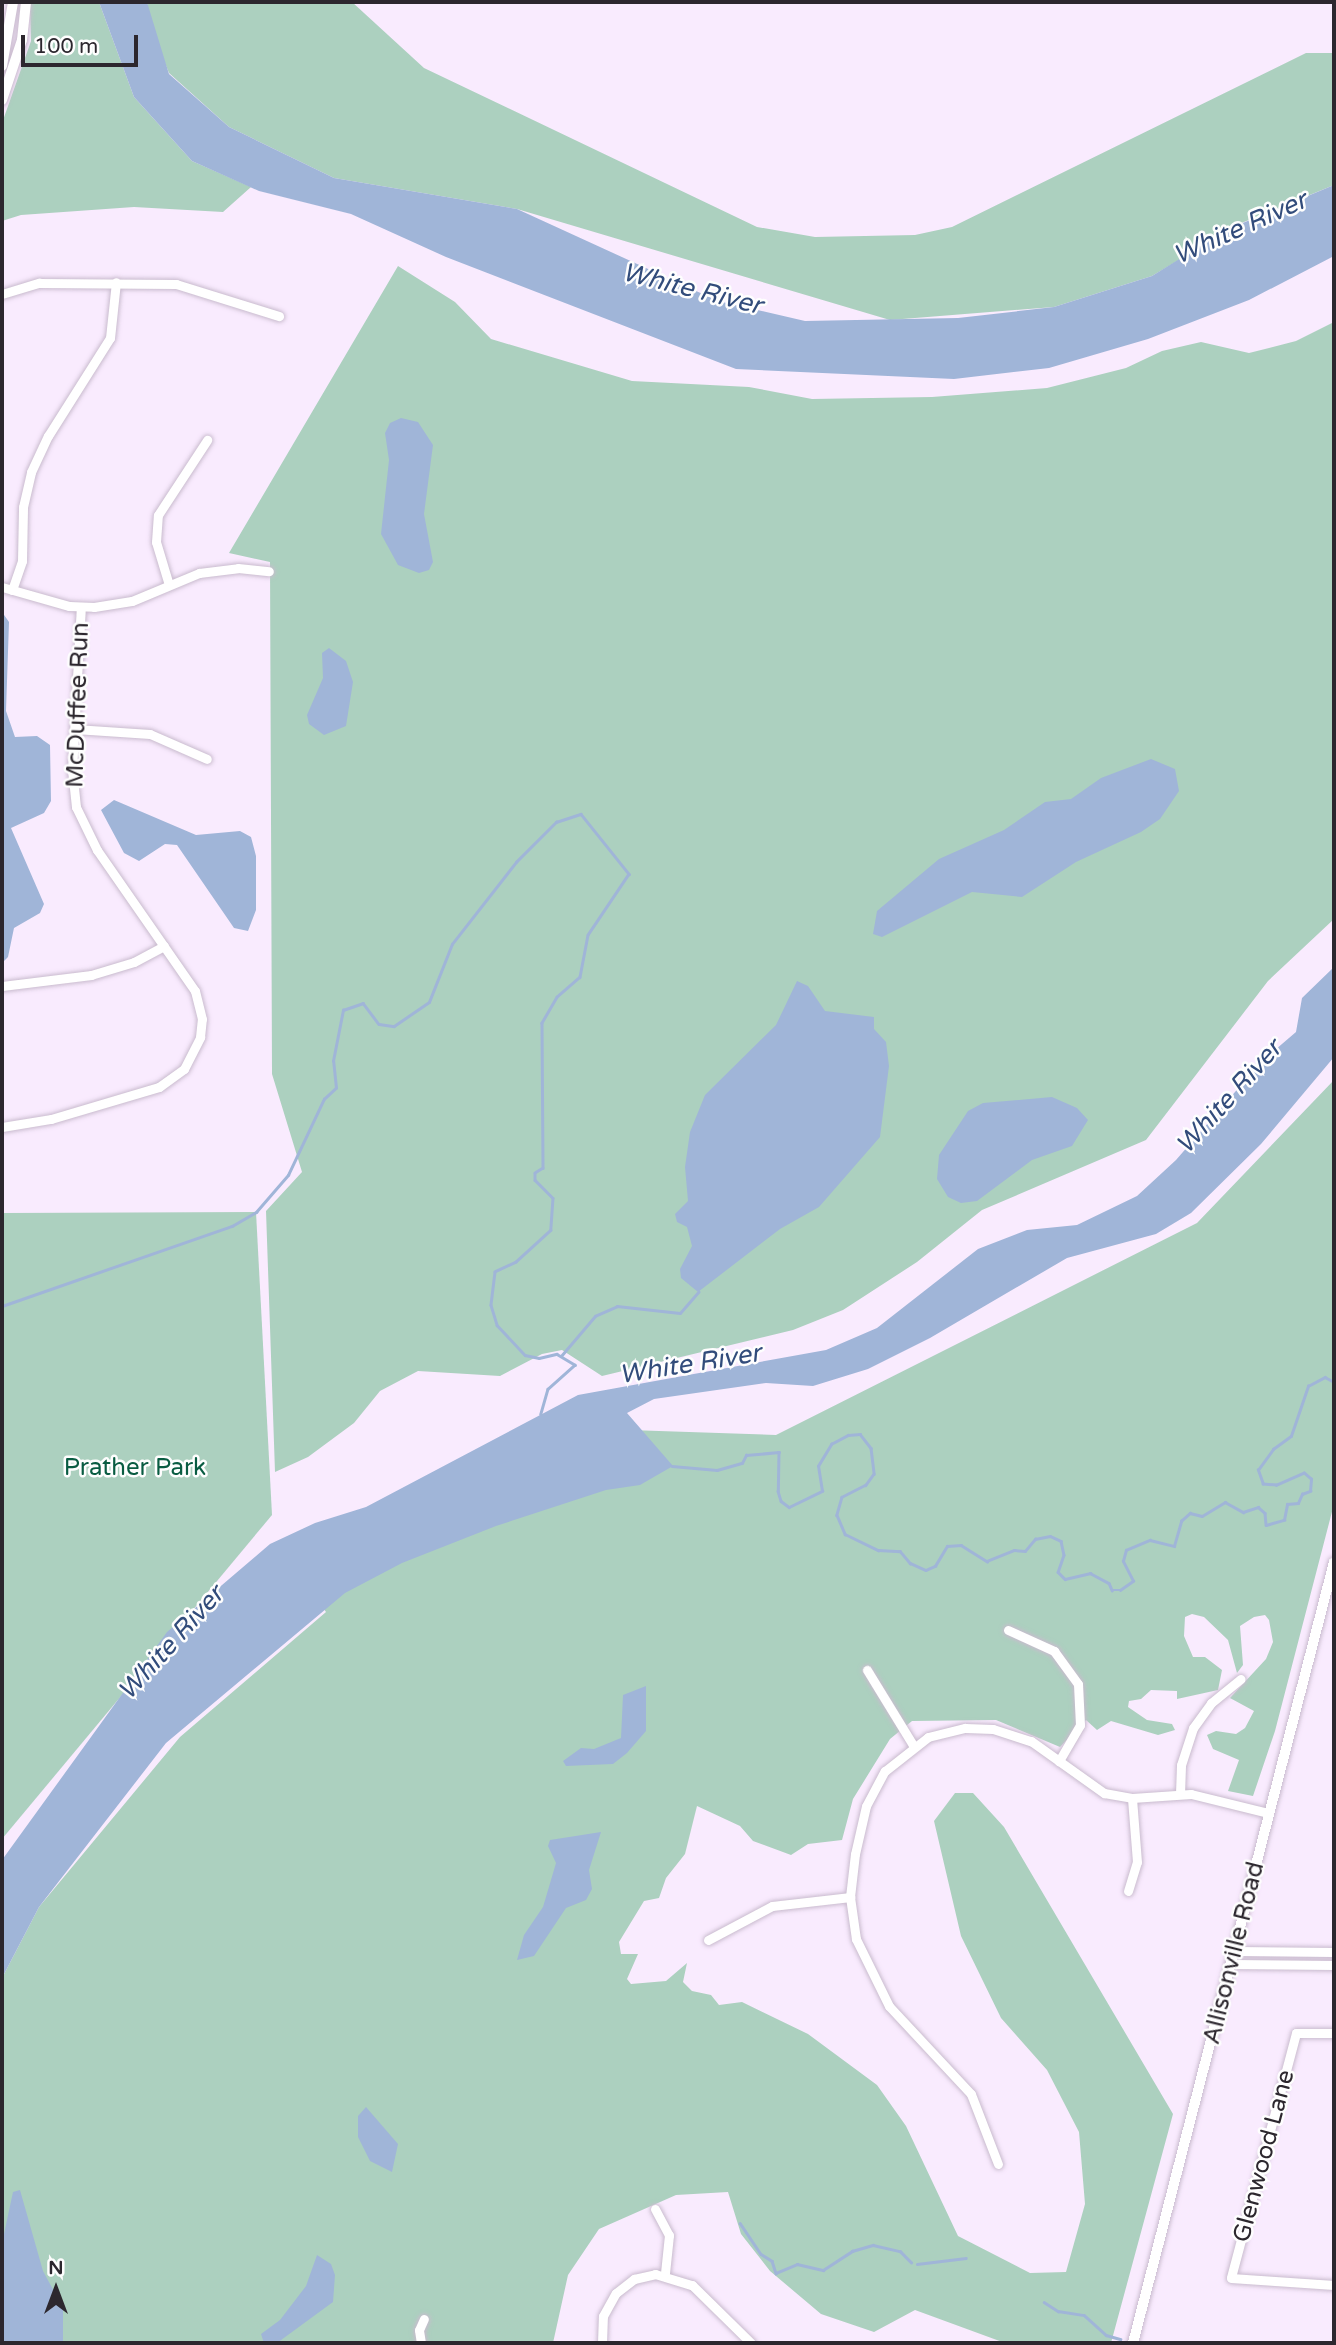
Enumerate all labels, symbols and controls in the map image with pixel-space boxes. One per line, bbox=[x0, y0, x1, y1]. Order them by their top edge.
scale bar bbox=[24, 21, 142, 65]
text: 100 m bbox=[34, 34, 98, 59]
water label: White River bbox=[1168, 185, 1312, 271]
water label: White River bbox=[619, 257, 765, 321]
street label: McDuffee Run bbox=[61, 622, 95, 788]
water label: White River bbox=[1170, 1033, 1288, 1161]
water label: White River bbox=[617, 1337, 763, 1391]
park label: Prather Park bbox=[64, 1454, 206, 1482]
water label: White River bbox=[112, 1579, 230, 1707]
street label: Allisonville Road bbox=[1197, 1859, 1271, 2047]
street label: Glenwood Lane bbox=[1227, 2067, 1301, 2245]
north arrow bbox=[21, 2254, 91, 2324]
text: N bbox=[48, 2257, 64, 2279]

